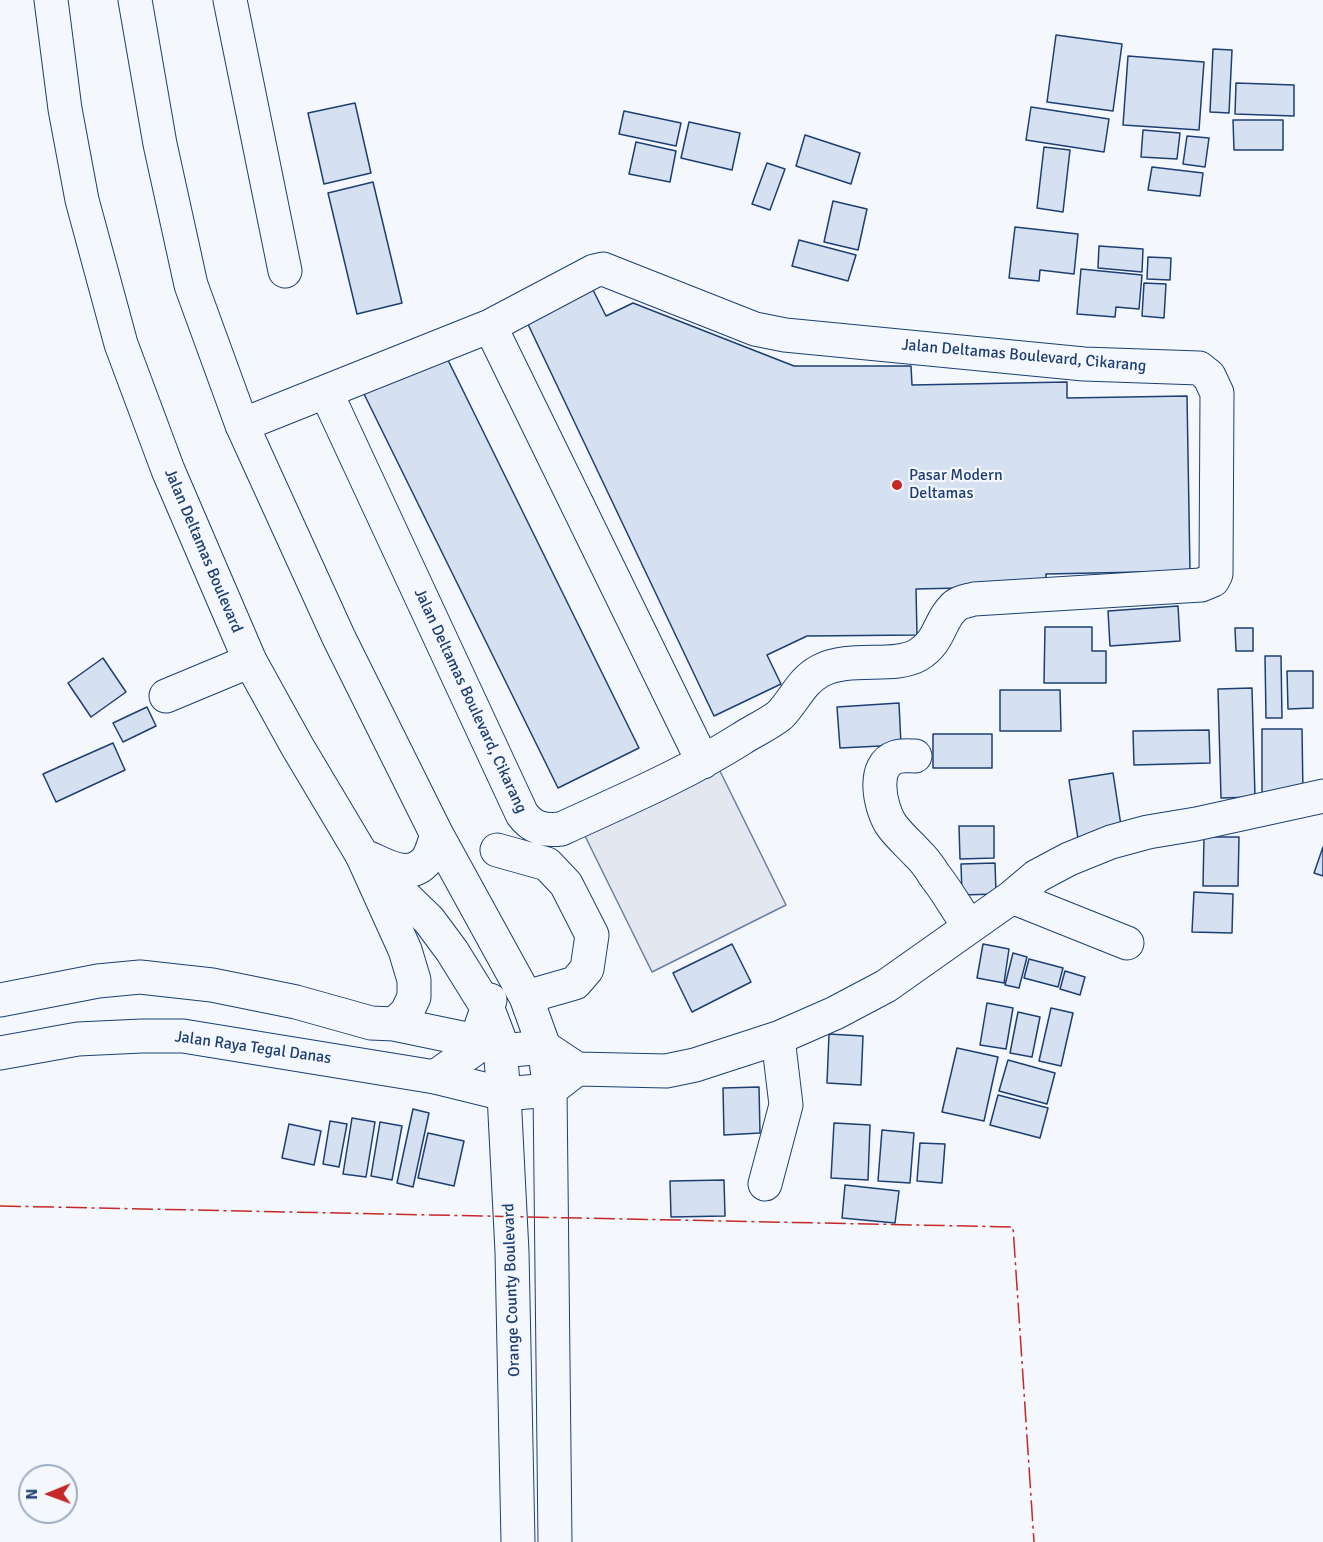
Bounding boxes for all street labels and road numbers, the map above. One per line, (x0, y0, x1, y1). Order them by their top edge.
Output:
street label: Jalan Deltamas Boulevard, Cikarang (901, 336, 1147, 376)
street label: Jalan Deltamas Boulevard (160, 466, 246, 636)
street label: Jalan Deltamas Boulevard, Cikarang (409, 586, 531, 816)
street label: Jalan Raya Tegal Danas (174, 1028, 332, 1068)
street label: Orange County Boulevard (499, 1203, 525, 1377)

